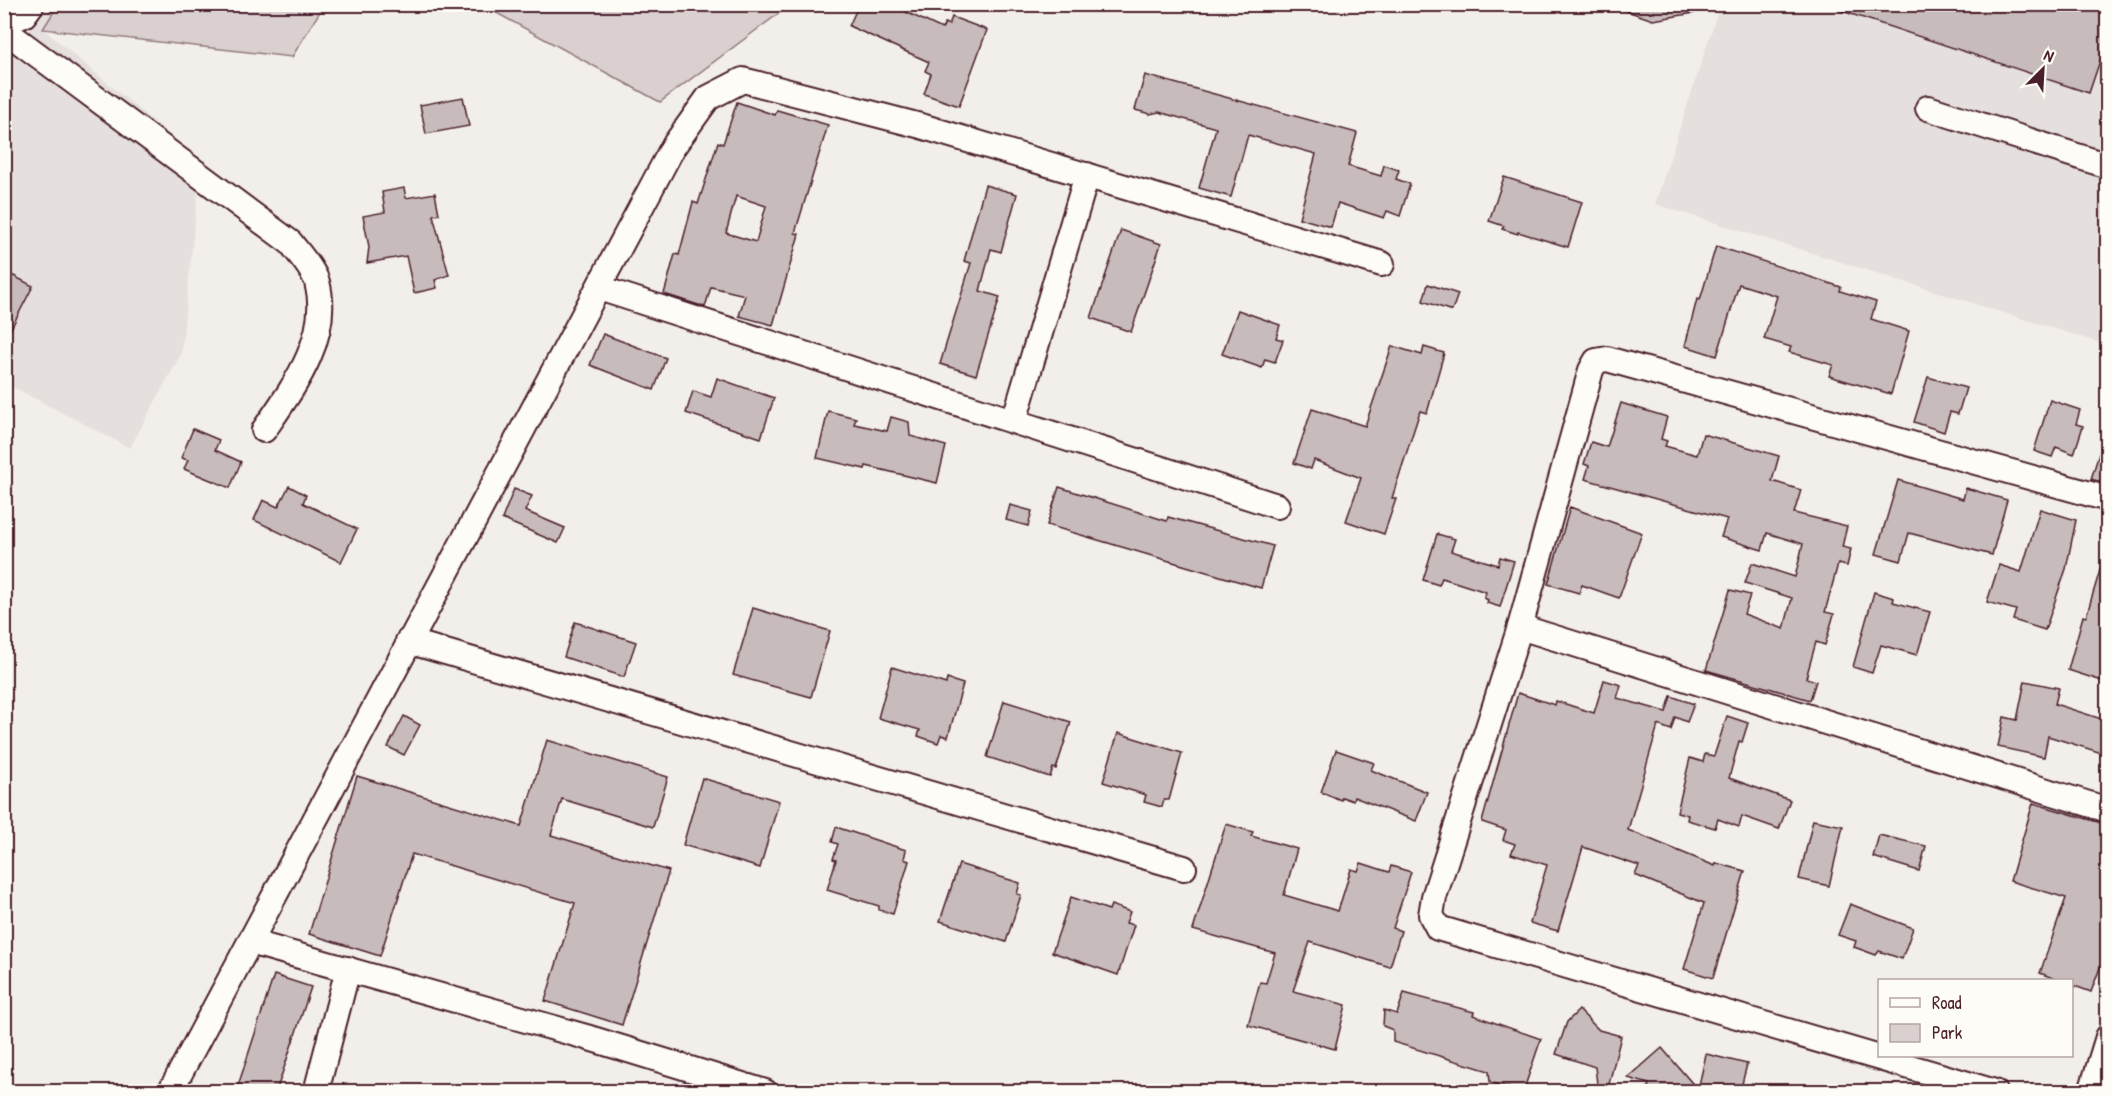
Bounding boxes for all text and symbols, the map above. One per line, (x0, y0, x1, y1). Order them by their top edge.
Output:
north arrow (2013, 39, 2073, 99)
text: N (2041, 44, 2058, 67)
legend (1878, 979, 2073, 1057)
text: Road (1932, 990, 1962, 1015)
text: Park (1932, 1020, 1963, 1045)

